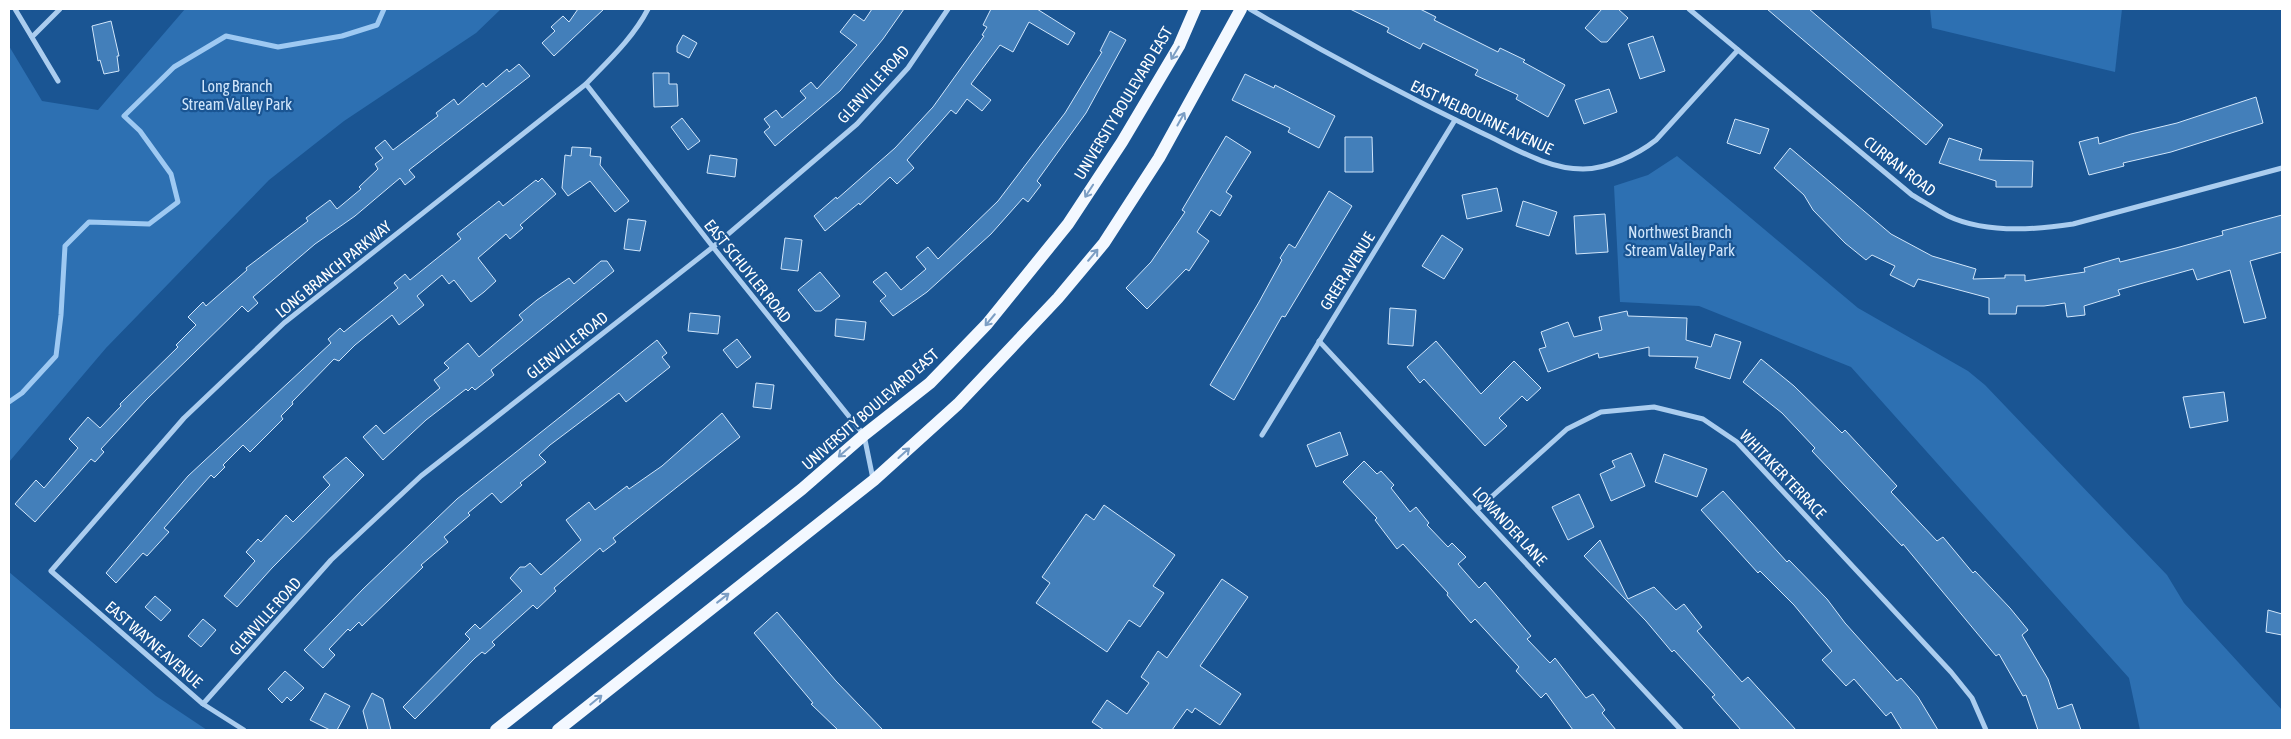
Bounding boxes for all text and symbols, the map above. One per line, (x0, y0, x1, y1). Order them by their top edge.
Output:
street label: UNIVERSITY BOULEVARD EAST (1070, 23, 1176, 183)
street label: GLENVILLE ROAD (833, 41, 913, 127)
one-way arrow (1169, 45, 1179, 59)
street label: EAST MELBOURNE AVENUE (1408, 76, 1556, 158)
park label: Long Branch Stream Valley Park (182, 77, 292, 114)
one-way arrow (1176, 112, 1186, 126)
street label: CURRAN ROAD (1861, 132, 1939, 200)
one-way arrow (1084, 184, 1094, 198)
street label: LONG BRANCH PARKWAY (272, 216, 395, 321)
street label: EAST SCHUYLER ROAD (701, 216, 795, 326)
park label: Northwest Branch Stream Valley Park (1625, 223, 1735, 260)
street label: GREER AVENUE (1316, 229, 1378, 313)
one-way arrow (1088, 249, 1099, 262)
street label: GLENVILLE ROAD (523, 308, 611, 382)
one-way arrow (985, 313, 996, 326)
street label: UNIVERSITY BOULEVARD EAST (798, 345, 942, 473)
street label: WHITAKER TERRACE (1736, 426, 1830, 522)
one-way arrow (838, 446, 851, 457)
one-way arrow (898, 447, 911, 459)
street label: LOWANDER LANE (1469, 483, 1551, 569)
street label: GLENVILLE ROAD (225, 573, 305, 659)
one-way arrow (716, 593, 729, 604)
street label: EAST WAYNE AVENUE (102, 597, 206, 691)
one-way arrow (589, 694, 602, 705)

